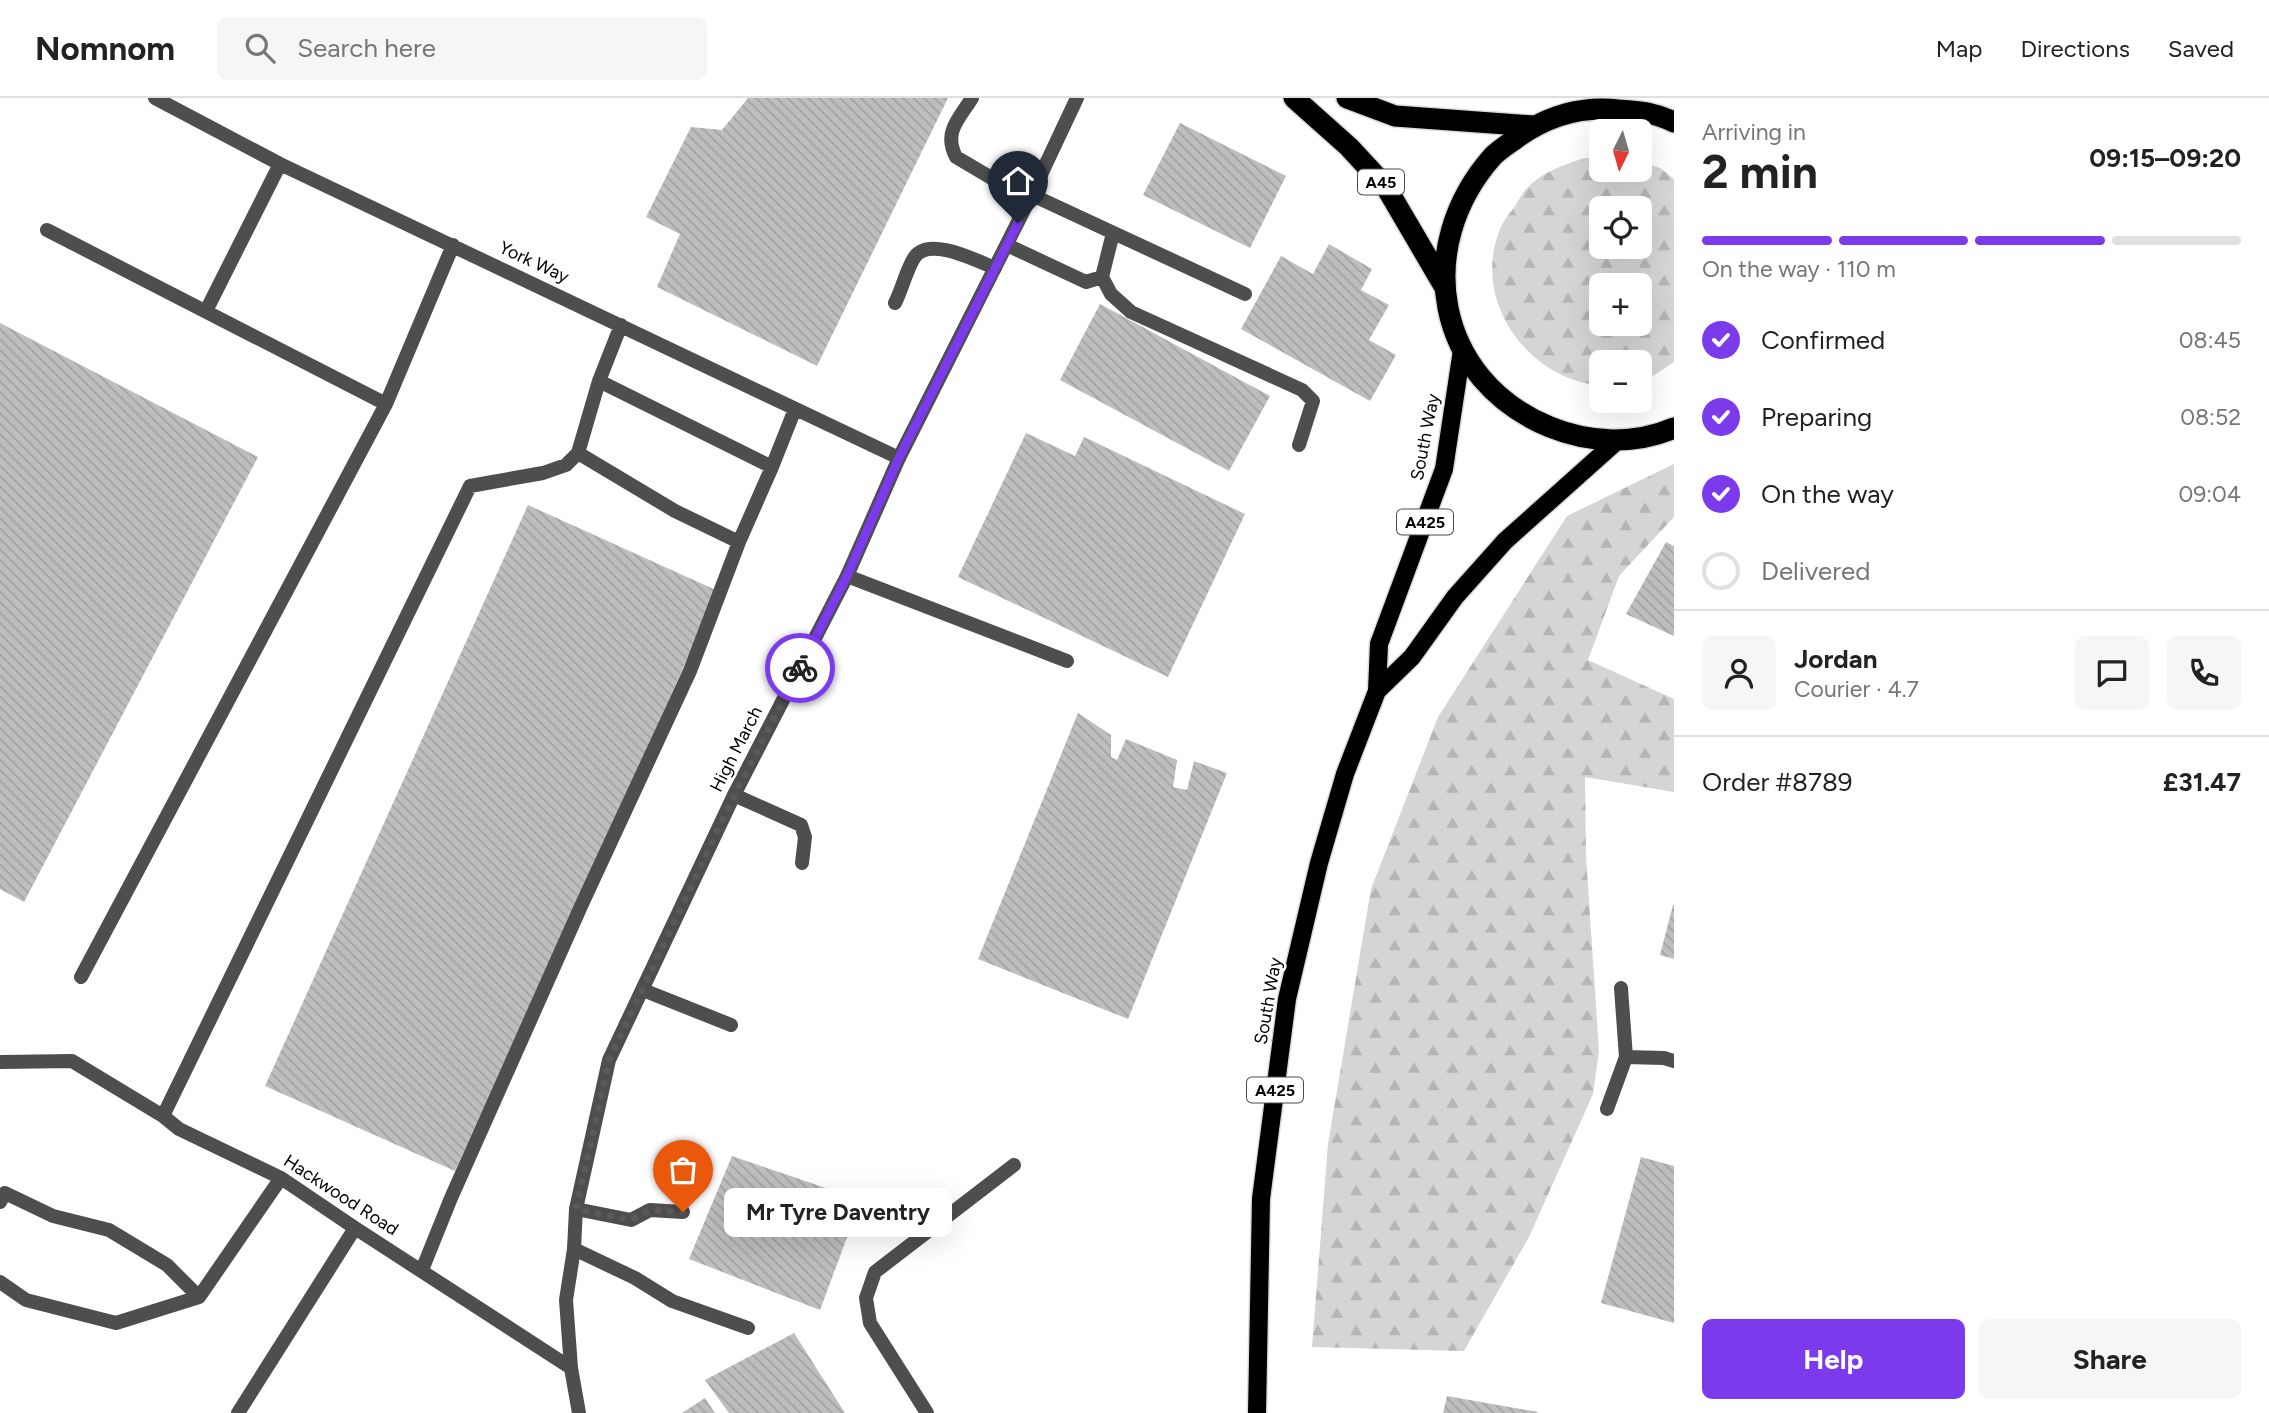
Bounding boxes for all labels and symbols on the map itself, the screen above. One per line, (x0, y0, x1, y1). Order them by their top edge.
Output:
north arrow (1589, 119, 1652, 182)
pin (988, 151, 1048, 223)
road number: A45 (1358, 170, 1404, 194)
street label: York Way (496, 236, 573, 288)
street label: South Way (1406, 391, 1444, 482)
road number: A425 (1397, 510, 1453, 534)
courier (765, 633, 835, 703)
street label: High March (705, 703, 767, 795)
street label: South Way (1250, 955, 1287, 1046)
road number: A425 (1247, 1078, 1303, 1102)
pin (653, 1140, 713, 1212)
street label: Hackwood Road (279, 1150, 403, 1240)
callout: Mr Tyre Daventry (725, 1188, 952, 1236)

